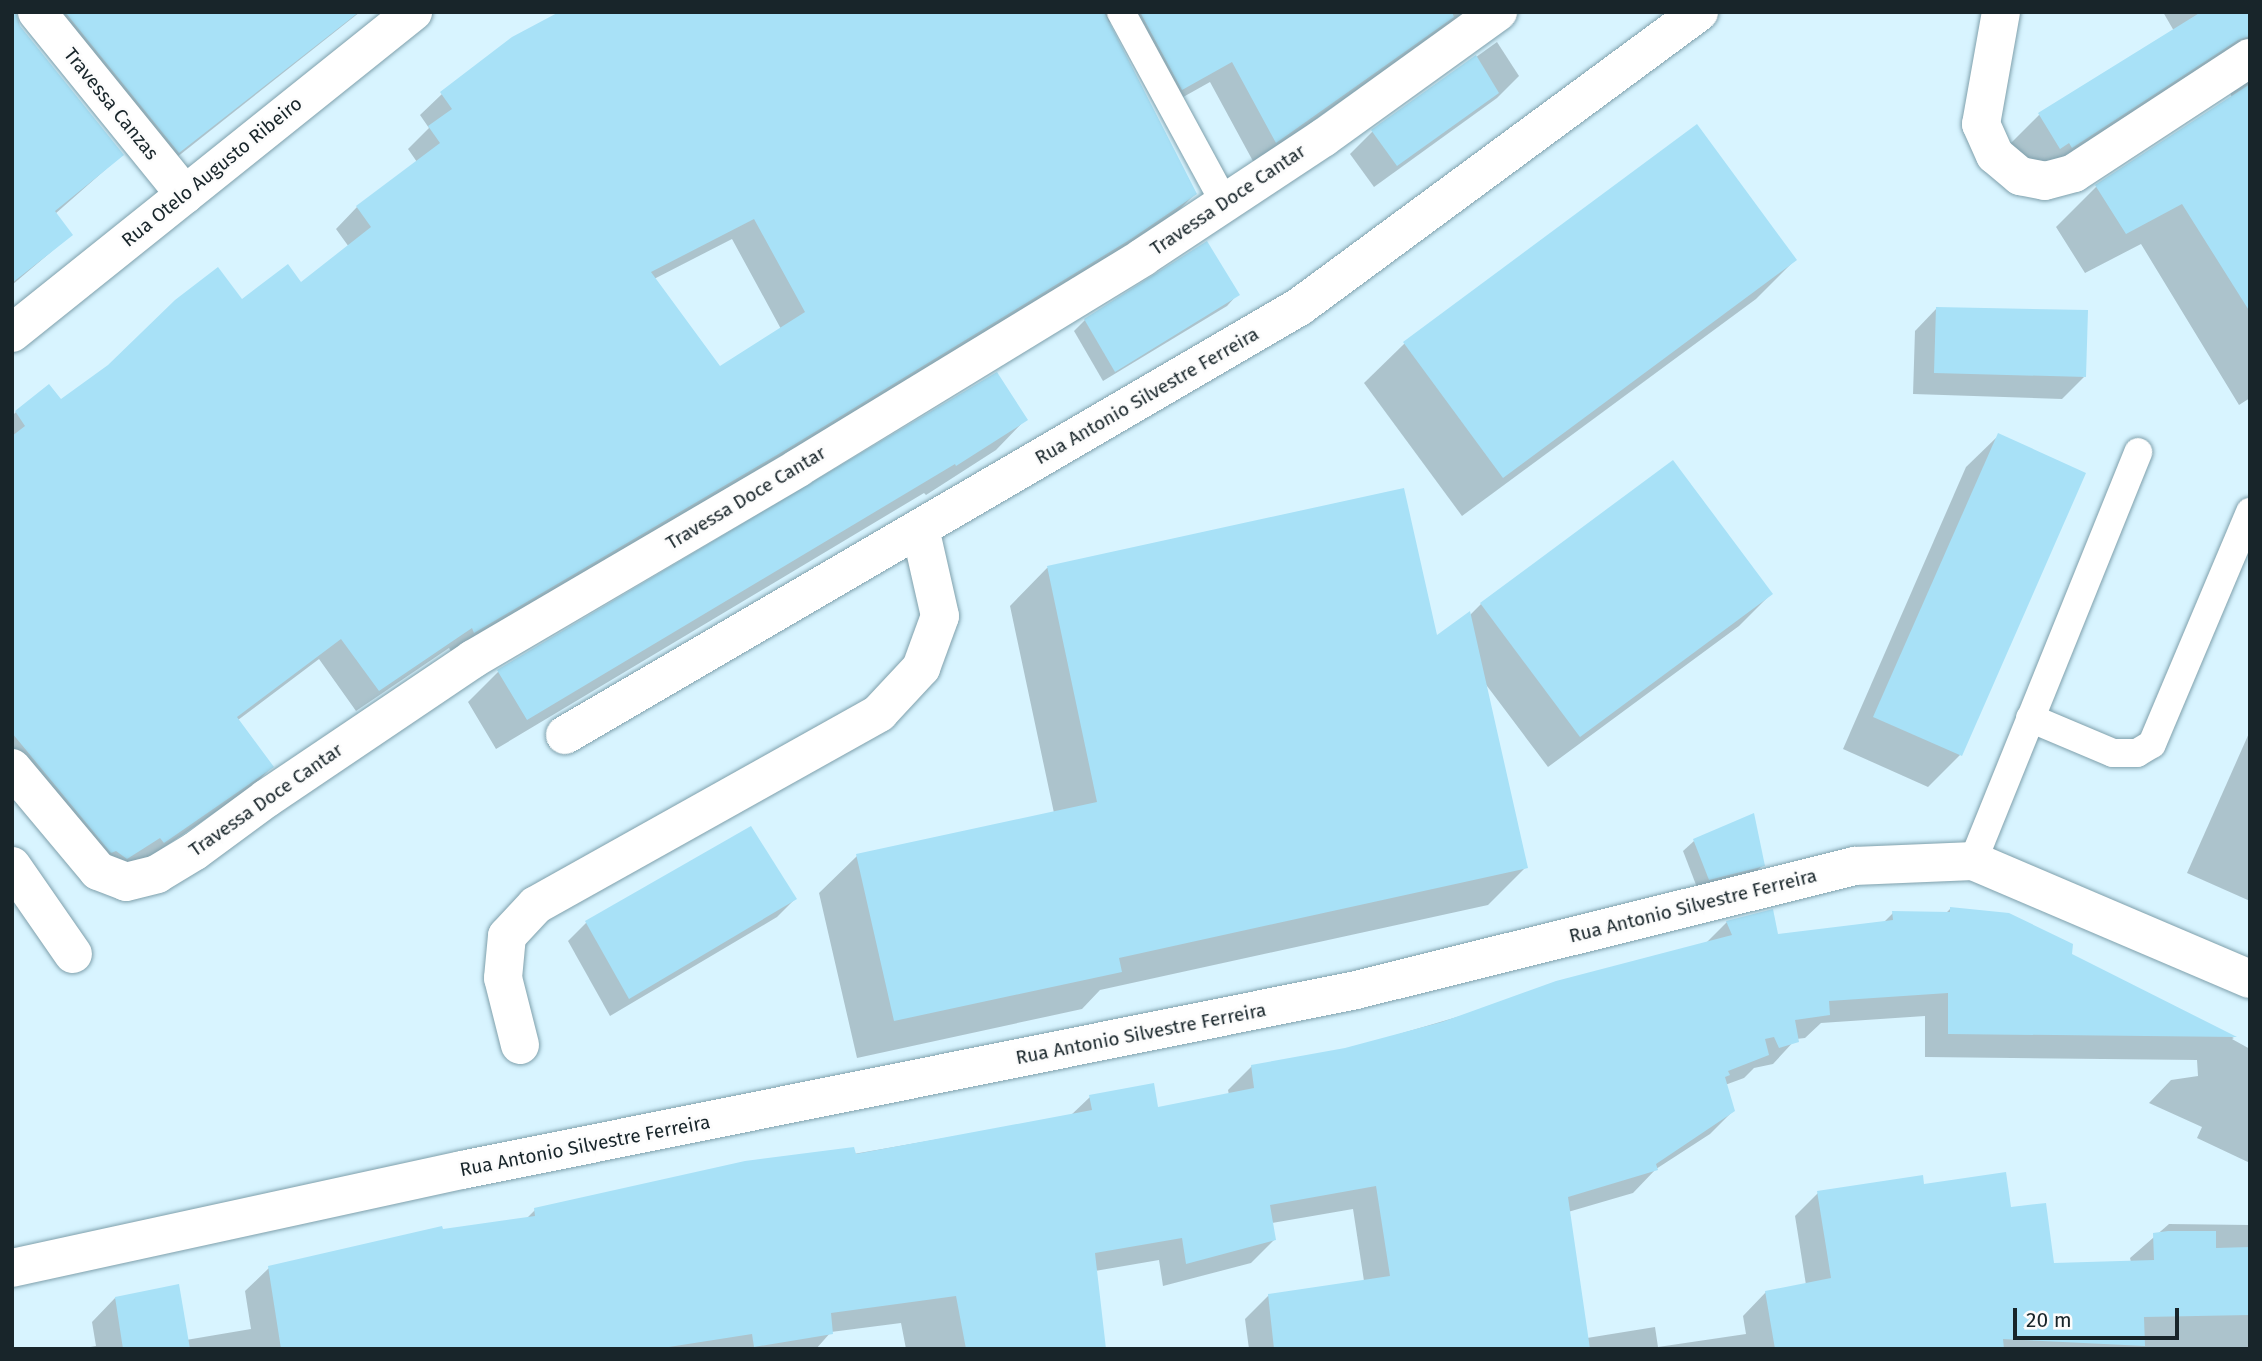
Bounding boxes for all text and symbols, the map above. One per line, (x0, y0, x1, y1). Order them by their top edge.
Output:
street label: Travessa Canzas (59, 43, 163, 165)
street label: Rua Otelo Augusto Ribeiro (117, 92, 307, 252)
street label: Travessa Doce Cantar (1146, 140, 1310, 260)
street label: Rua Antonio Silvestre Ferreira (1031, 322, 1263, 470)
street label: Travessa Doce Cantar (662, 441, 830, 555)
street label: Travessa Doce Cantar (185, 738, 347, 862)
street label: Rua Antonio Silvestre Ferreira (1567, 864, 1819, 948)
street label: Rua Antonio Silvestre Ferreira (1014, 999, 1268, 1069)
street label: Rua Antonio Silvestre Ferreira (458, 1111, 712, 1181)
scale bar (2017, 1294, 2183, 1338)
text: 20 m (2026, 1307, 2072, 1333)

